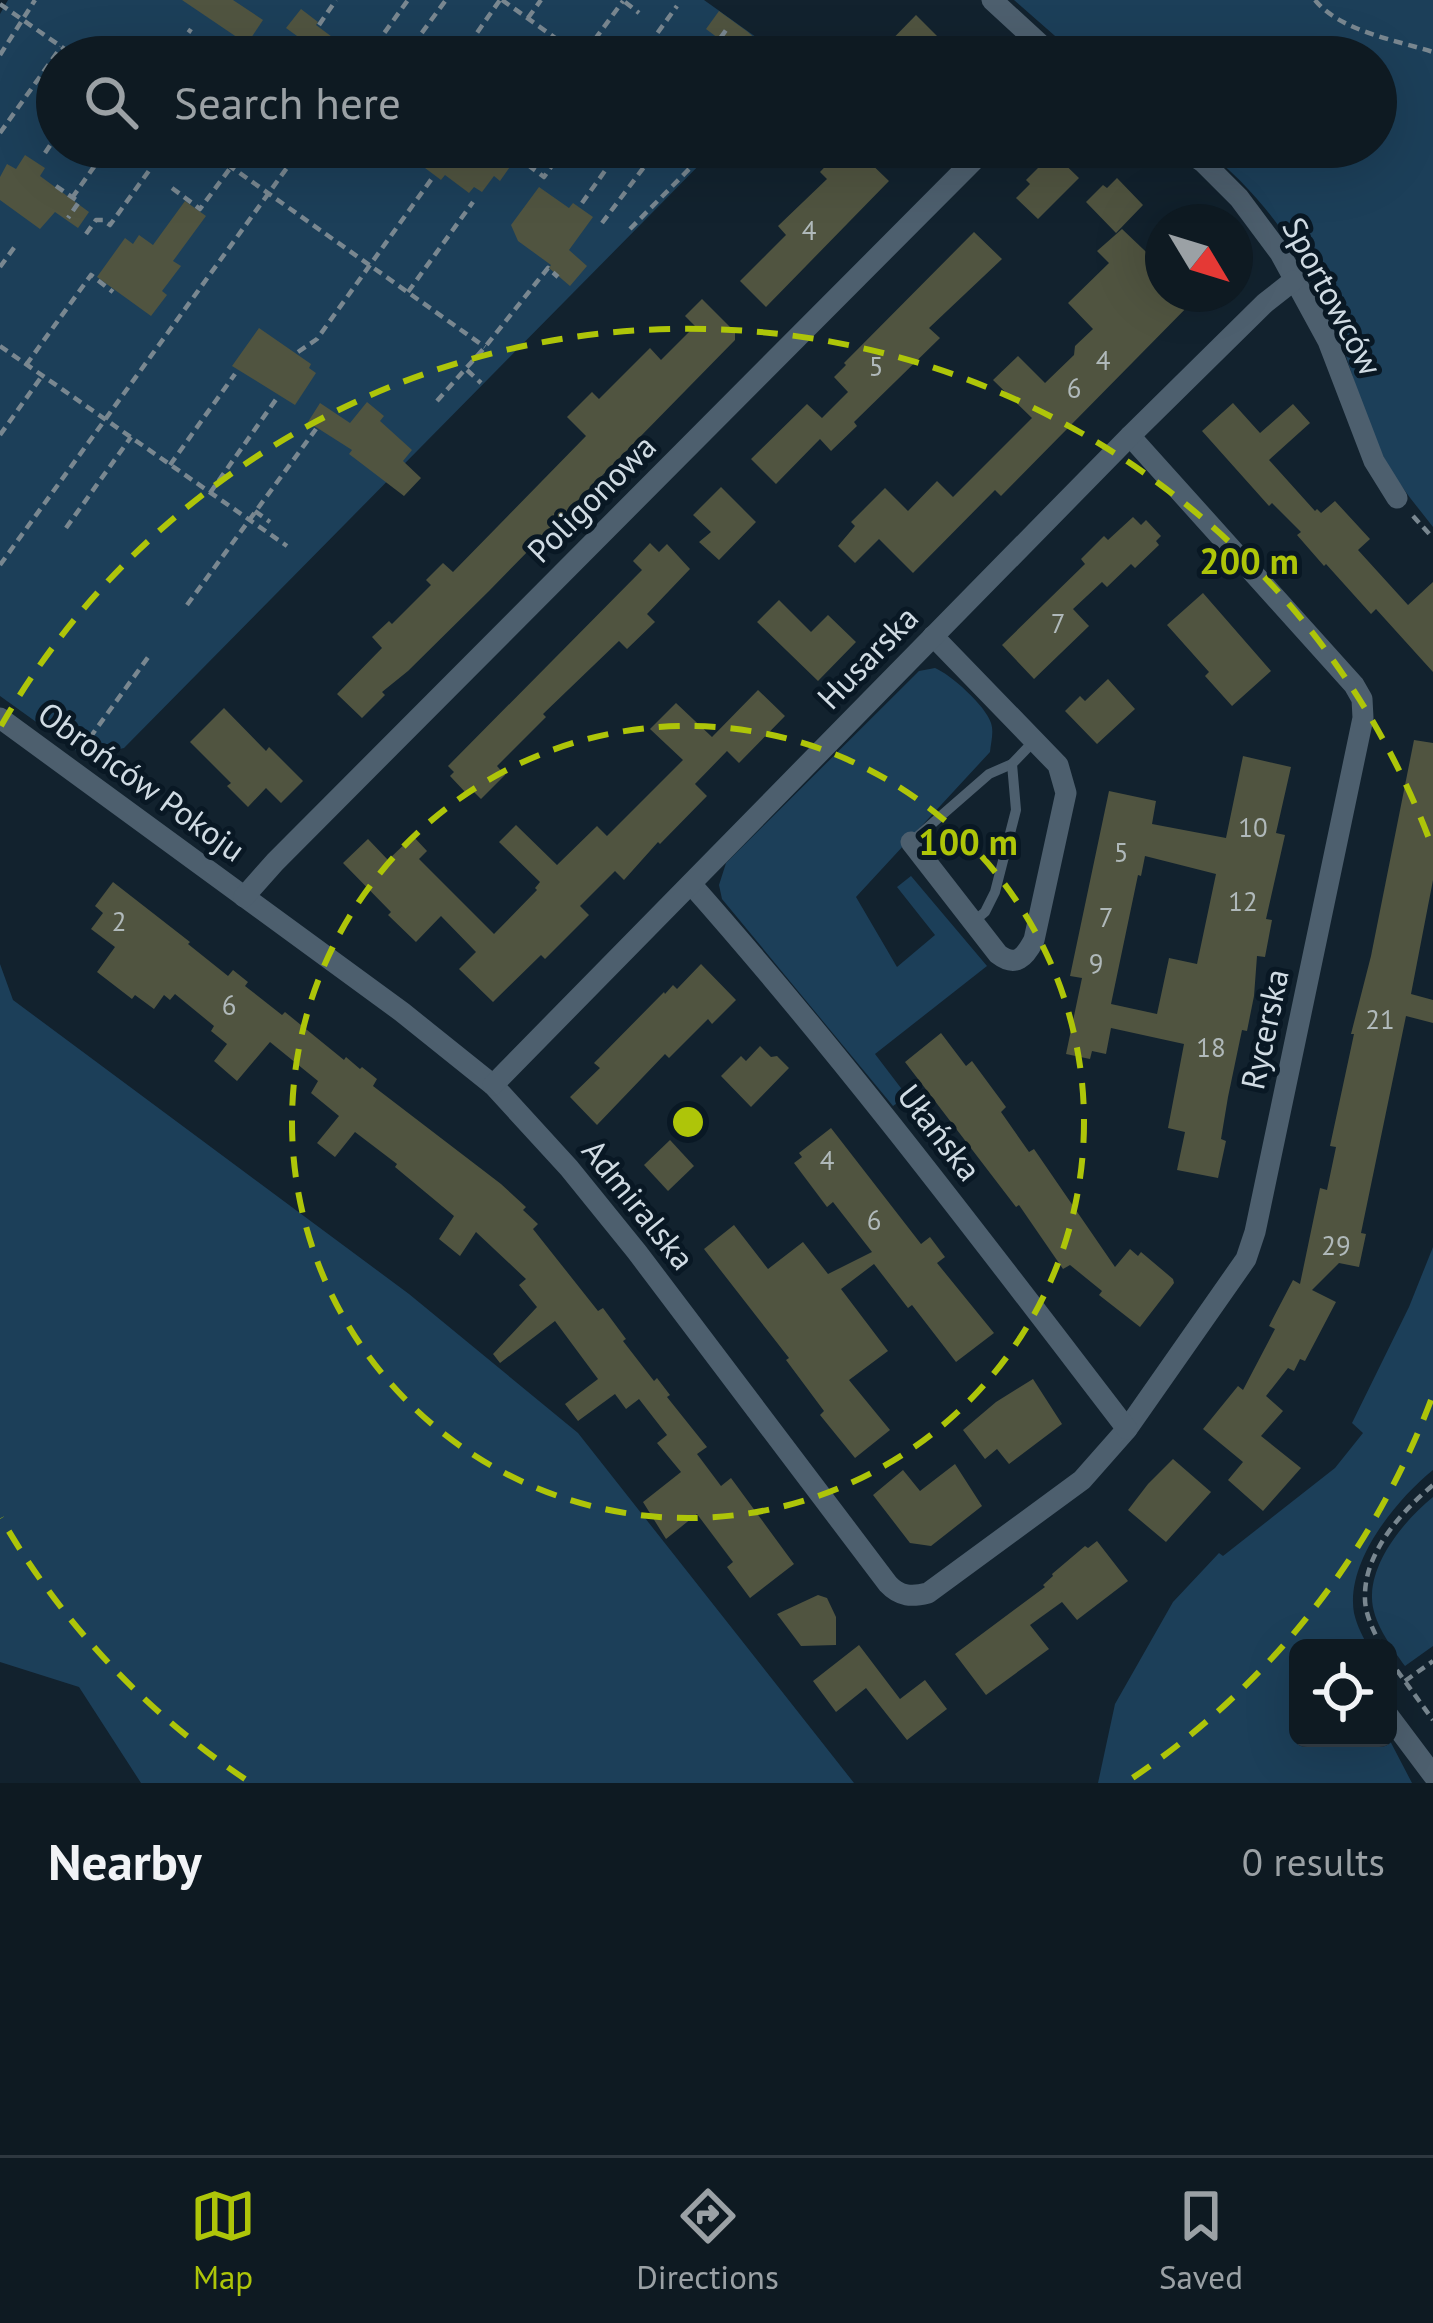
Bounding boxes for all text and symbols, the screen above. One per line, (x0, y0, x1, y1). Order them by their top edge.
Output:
search box (36, 36, 1397, 168)
icon: search (78, 69, 144, 135)
text: Search here (174, 73, 401, 131)
north arrow (1145, 204, 1253, 312)
street label: Sportowców (1273, 210, 1393, 382)
house number: 4 (802, 213, 817, 247)
house number: 4 (1096, 343, 1111, 377)
house number: 5 (869, 349, 883, 383)
house number: 6 (1067, 371, 1081, 405)
street label: Poligonowa (518, 425, 664, 571)
text: 200 m (1199, 537, 1299, 584)
street label: Husarska (807, 596, 927, 718)
house number: 7 (1051, 606, 1065, 640)
street label: Obrońców Pokoju (30, 691, 254, 871)
house number: 10 (1238, 810, 1268, 844)
text: 100 m (918, 818, 1018, 865)
house number: 5 (1114, 835, 1128, 869)
house number: 12 (1228, 884, 1258, 918)
house number: 7 (1099, 900, 1113, 934)
house number: 2 (112, 904, 126, 938)
house number: 9 (1089, 946, 1103, 980)
street label: Rycerska (1230, 965, 1298, 1093)
house number: 6 (222, 988, 236, 1022)
house number: 21 (1365, 1002, 1395, 1036)
house number: 18 (1196, 1030, 1226, 1064)
street label: Ułańska (889, 1075, 991, 1189)
centre of rings (667, 1101, 709, 1143)
street label: Admiralska (573, 1130, 705, 1278)
house number: 4 (820, 1143, 835, 1177)
house number: 6 (867, 1203, 881, 1237)
house number: 29 (1321, 1228, 1351, 1262)
map controls (1289, 1639, 1397, 1747)
button: locate (1289, 1639, 1397, 1747)
text: Nearby (48, 1828, 202, 1894)
text: 0 results (1242, 1836, 1385, 1887)
tab: Map (190, 2183, 256, 2298)
tab: Directions (636, 2183, 779, 2298)
tab: Saved (1159, 2183, 1243, 2298)

